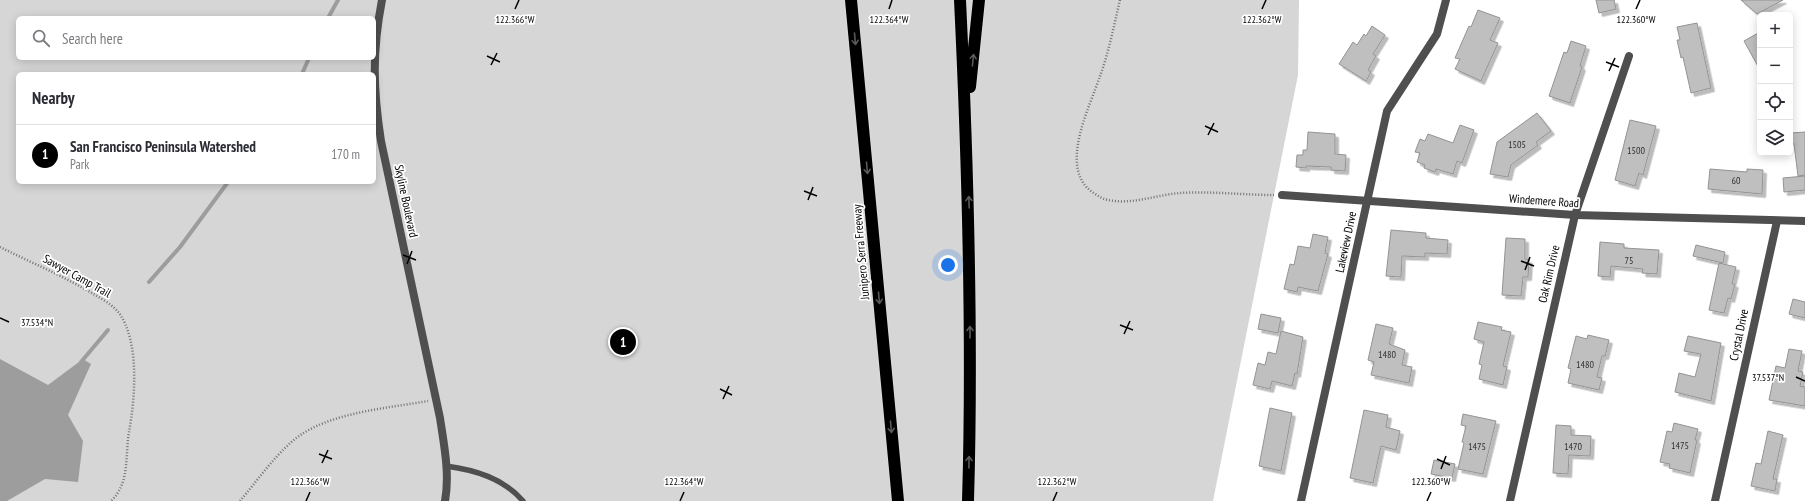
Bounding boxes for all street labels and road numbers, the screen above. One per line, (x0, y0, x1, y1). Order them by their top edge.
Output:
street label: Skyline Boulevard (391, 163, 422, 239)
street label: Windemere Road (1509, 191, 1580, 210)
street label: Junipero Serra Freeway (849, 203, 872, 301)
street label: Lakeview Drive (1332, 210, 1359, 274)
street label: Oak Rim Drive (1535, 244, 1562, 304)
street label: Sawyer Camp Trail (41, 251, 114, 301)
street label: Crystal Drive (1726, 308, 1751, 362)

